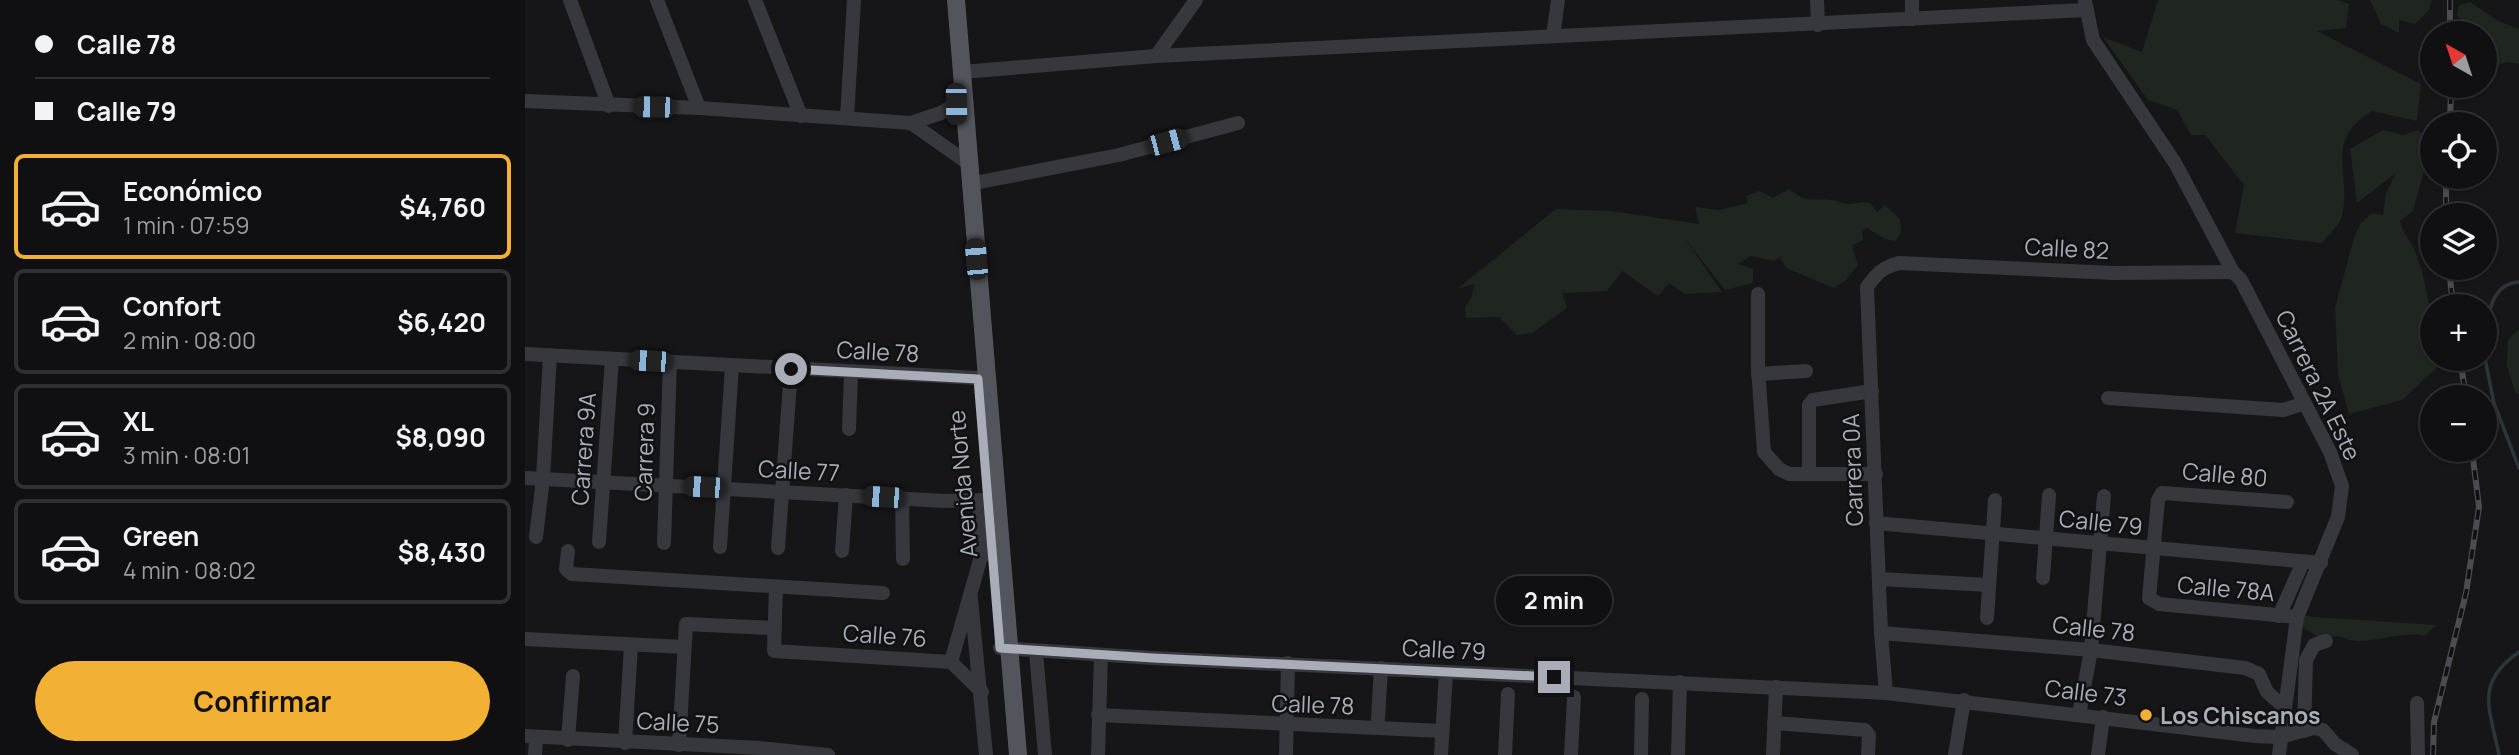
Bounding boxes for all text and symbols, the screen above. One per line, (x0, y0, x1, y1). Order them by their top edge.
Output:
north arrow (2420, 21, 2497, 98)
map controls (2420, 21, 2497, 462)
text: Calle 78 (77, 26, 176, 62)
car (946, 83, 967, 125)
text: Calle 79 (77, 93, 177, 129)
car (633, 96, 676, 118)
button: locate (2420, 112, 2497, 189)
car (1144, 126, 1191, 158)
text: Económico (123, 173, 262, 209)
icon: car (39, 175, 102, 238)
text: $4,760 (399, 189, 486, 225)
button: layers (2420, 203, 2497, 280)
text: 1 min · 07:59 (123, 209, 250, 241)
street label: Calle 82 (2024, 230, 2110, 266)
car (964, 237, 989, 281)
text: Confort (123, 288, 222, 324)
icon: car (39, 290, 102, 353)
button: + (2420, 294, 2497, 371)
text: $6,420 (397, 304, 486, 340)
street label: Carrera 2A Este (2269, 305, 2369, 465)
text: 2 min · 08:00 (123, 324, 256, 356)
street label: Calle 78 (836, 333, 920, 369)
car (629, 349, 672, 373)
route start (775, 353, 807, 385)
button: − (2420, 385, 2497, 462)
street label: Carrera 9A (563, 391, 603, 507)
street label: Carrera 9 (626, 402, 662, 502)
text: XL (123, 403, 154, 439)
icon: car (39, 405, 102, 468)
street label: Avenida Norte (940, 409, 984, 559)
street label: Carrera 0A (1834, 413, 1870, 527)
text: $8,090 (395, 419, 486, 455)
text: 3 min · 08:01 (123, 439, 251, 471)
street label: Calle 77 (757, 452, 841, 488)
street label: Calle 80 (2181, 454, 2269, 494)
car (683, 475, 726, 499)
car (862, 485, 905, 509)
street label: Calle 79 (2058, 502, 2144, 542)
text: Green (123, 518, 199, 554)
icon: car (39, 520, 102, 583)
text: $8,430 (398, 534, 486, 570)
text: 4 min · 08:02 (123, 554, 256, 586)
street label: Calle 78A (2176, 568, 2276, 608)
callout: 2 min (1496, 576, 1612, 624)
text: 2 min (1524, 584, 1584, 616)
street label: Calle 78 (2051, 608, 2137, 648)
street label: Calle 76 (842, 616, 928, 654)
street label: Calle 79 (1401, 631, 1487, 667)
button: Confirmar (35, 661, 490, 741)
route end (1538, 661, 1570, 693)
street label: Calle 73 (2043, 671, 2129, 713)
street label: Calle 78 (1271, 687, 1355, 721)
place label: Los Chiscanos (2160, 699, 2320, 731)
street label: Calle 75 (636, 704, 720, 740)
marker: Los Chiscanos (2138, 707, 2154, 723)

